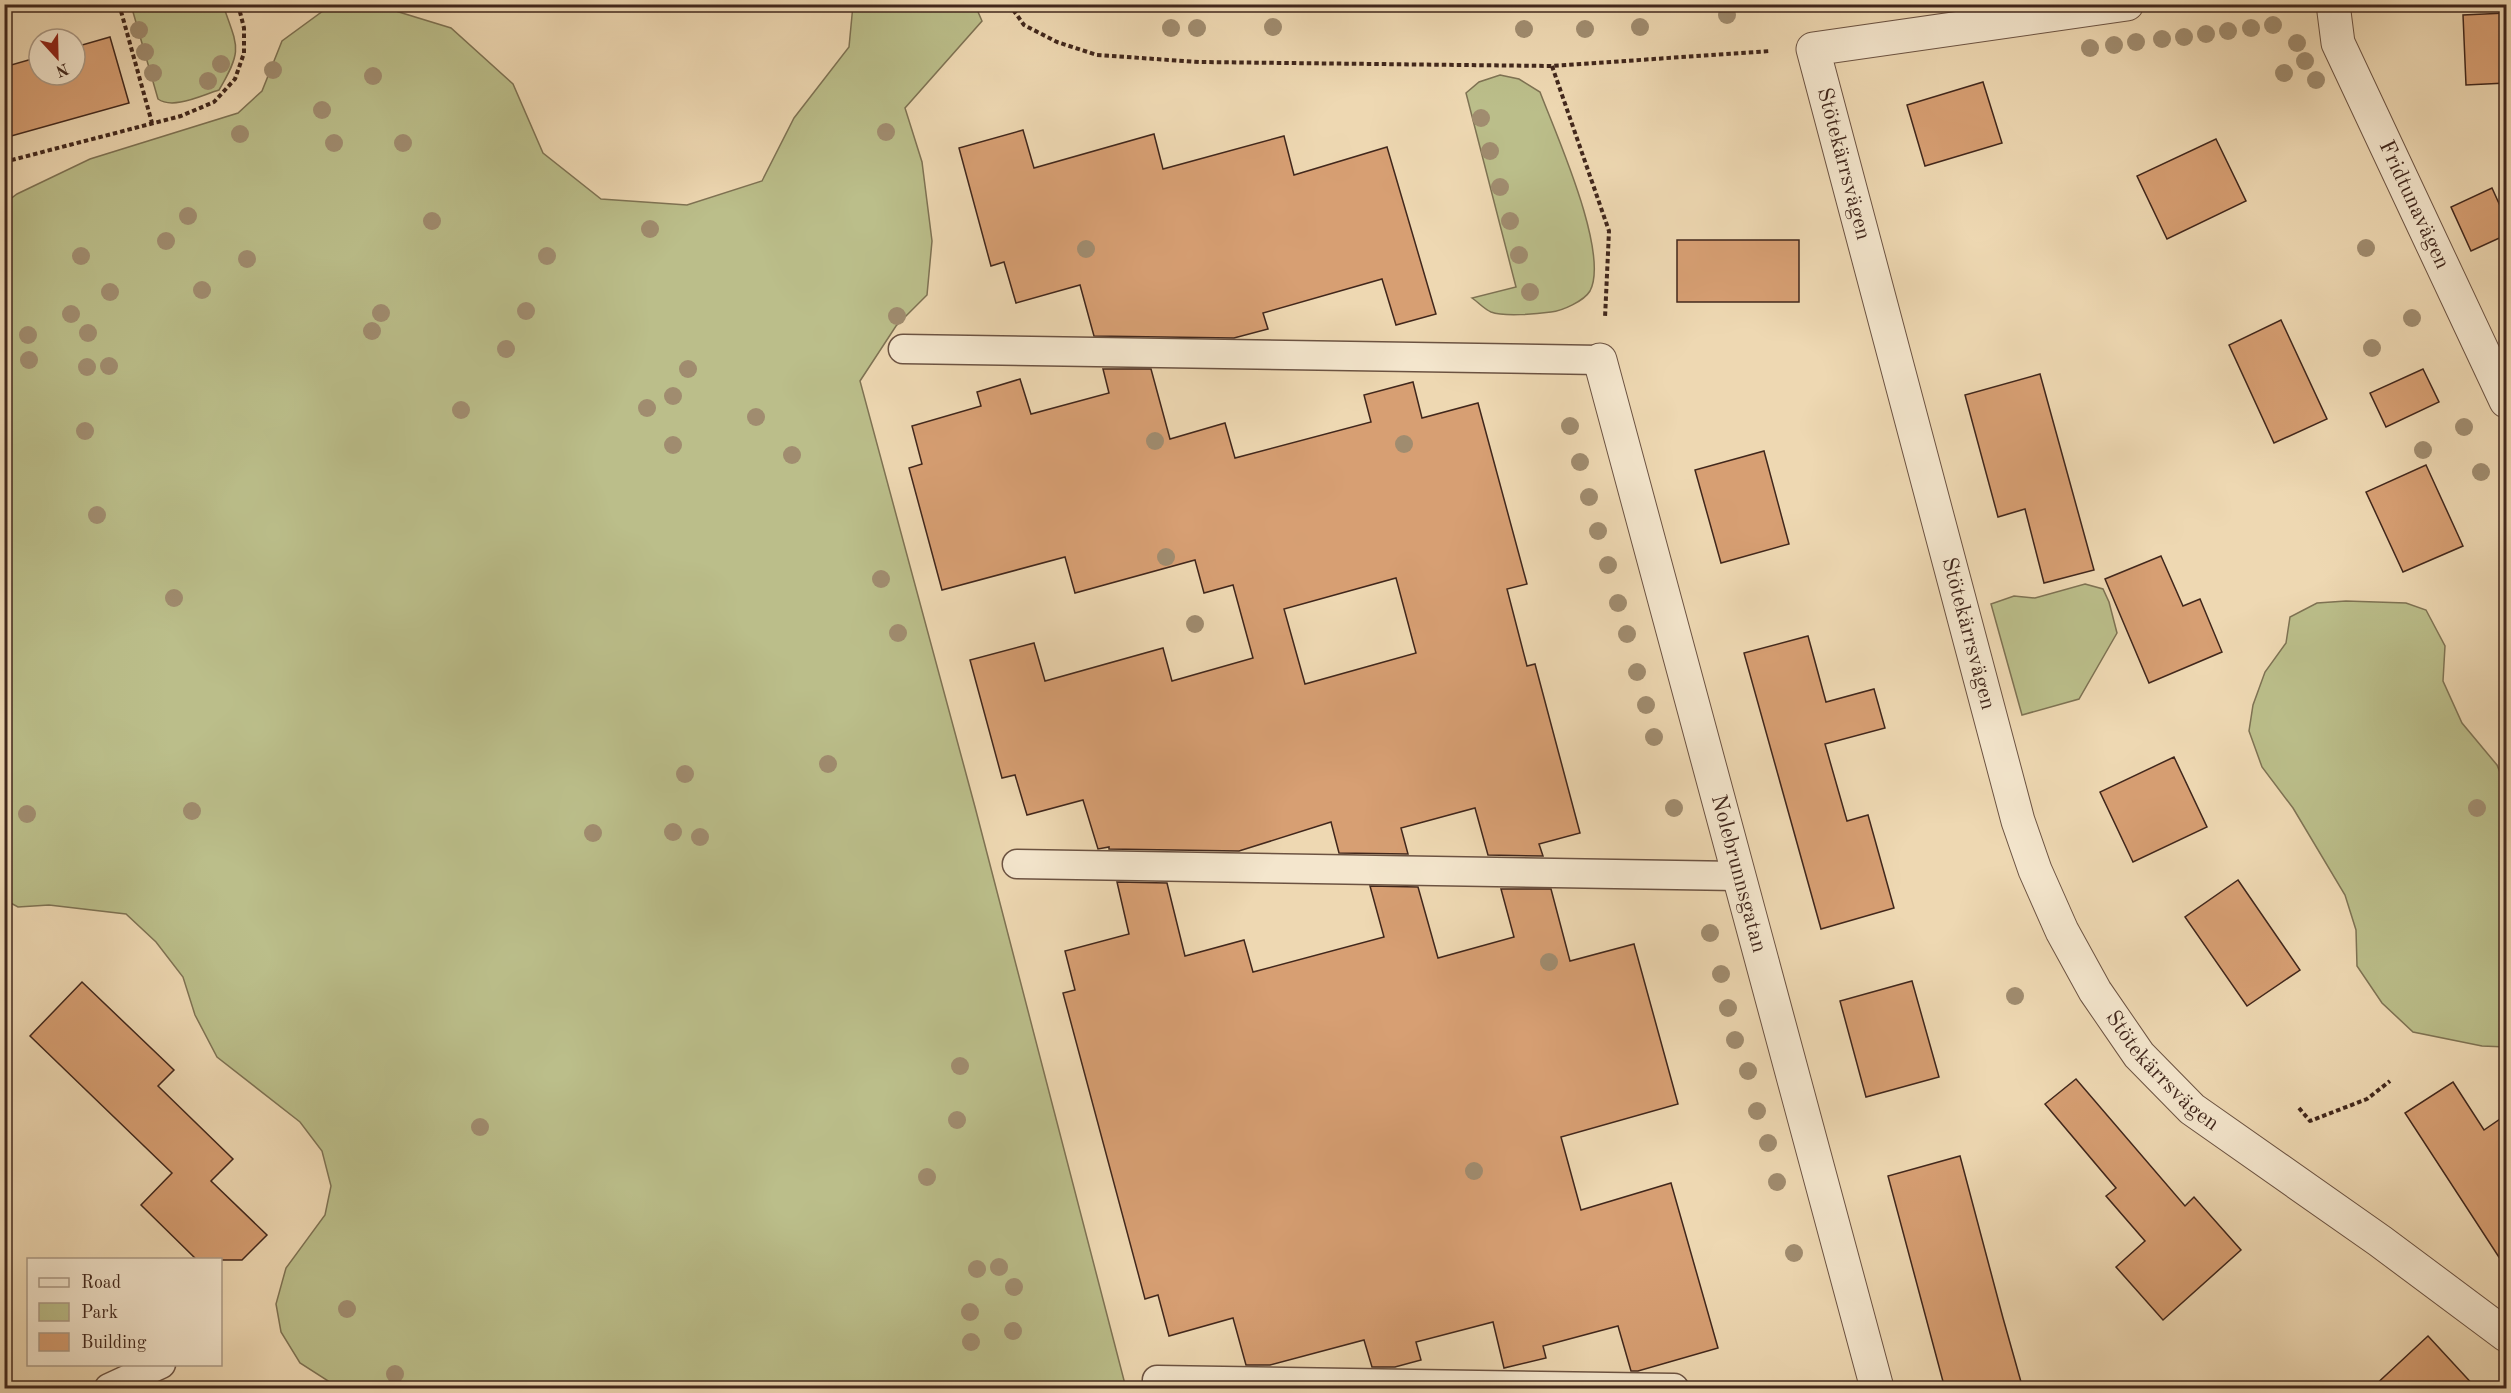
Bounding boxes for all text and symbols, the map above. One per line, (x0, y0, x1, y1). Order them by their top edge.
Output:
north arrow (27, 27, 87, 87)
text: N (52, 59, 71, 79)
street label: Stötekärrsvägen (1813, 85, 1874, 242)
street label: Fridtunavägen (2374, 137, 2454, 273)
street label: Stötekärrsvägen (1938, 555, 1999, 712)
street label: Nolebrunnsgatan (1707, 792, 1770, 955)
street label: Stötekärrsvägen (2101, 1007, 2223, 1135)
legend (27, 1258, 222, 1366)
text: Road (81, 1274, 121, 1292)
text: Park (81, 1304, 118, 1322)
text: Building (81, 1334, 147, 1352)

